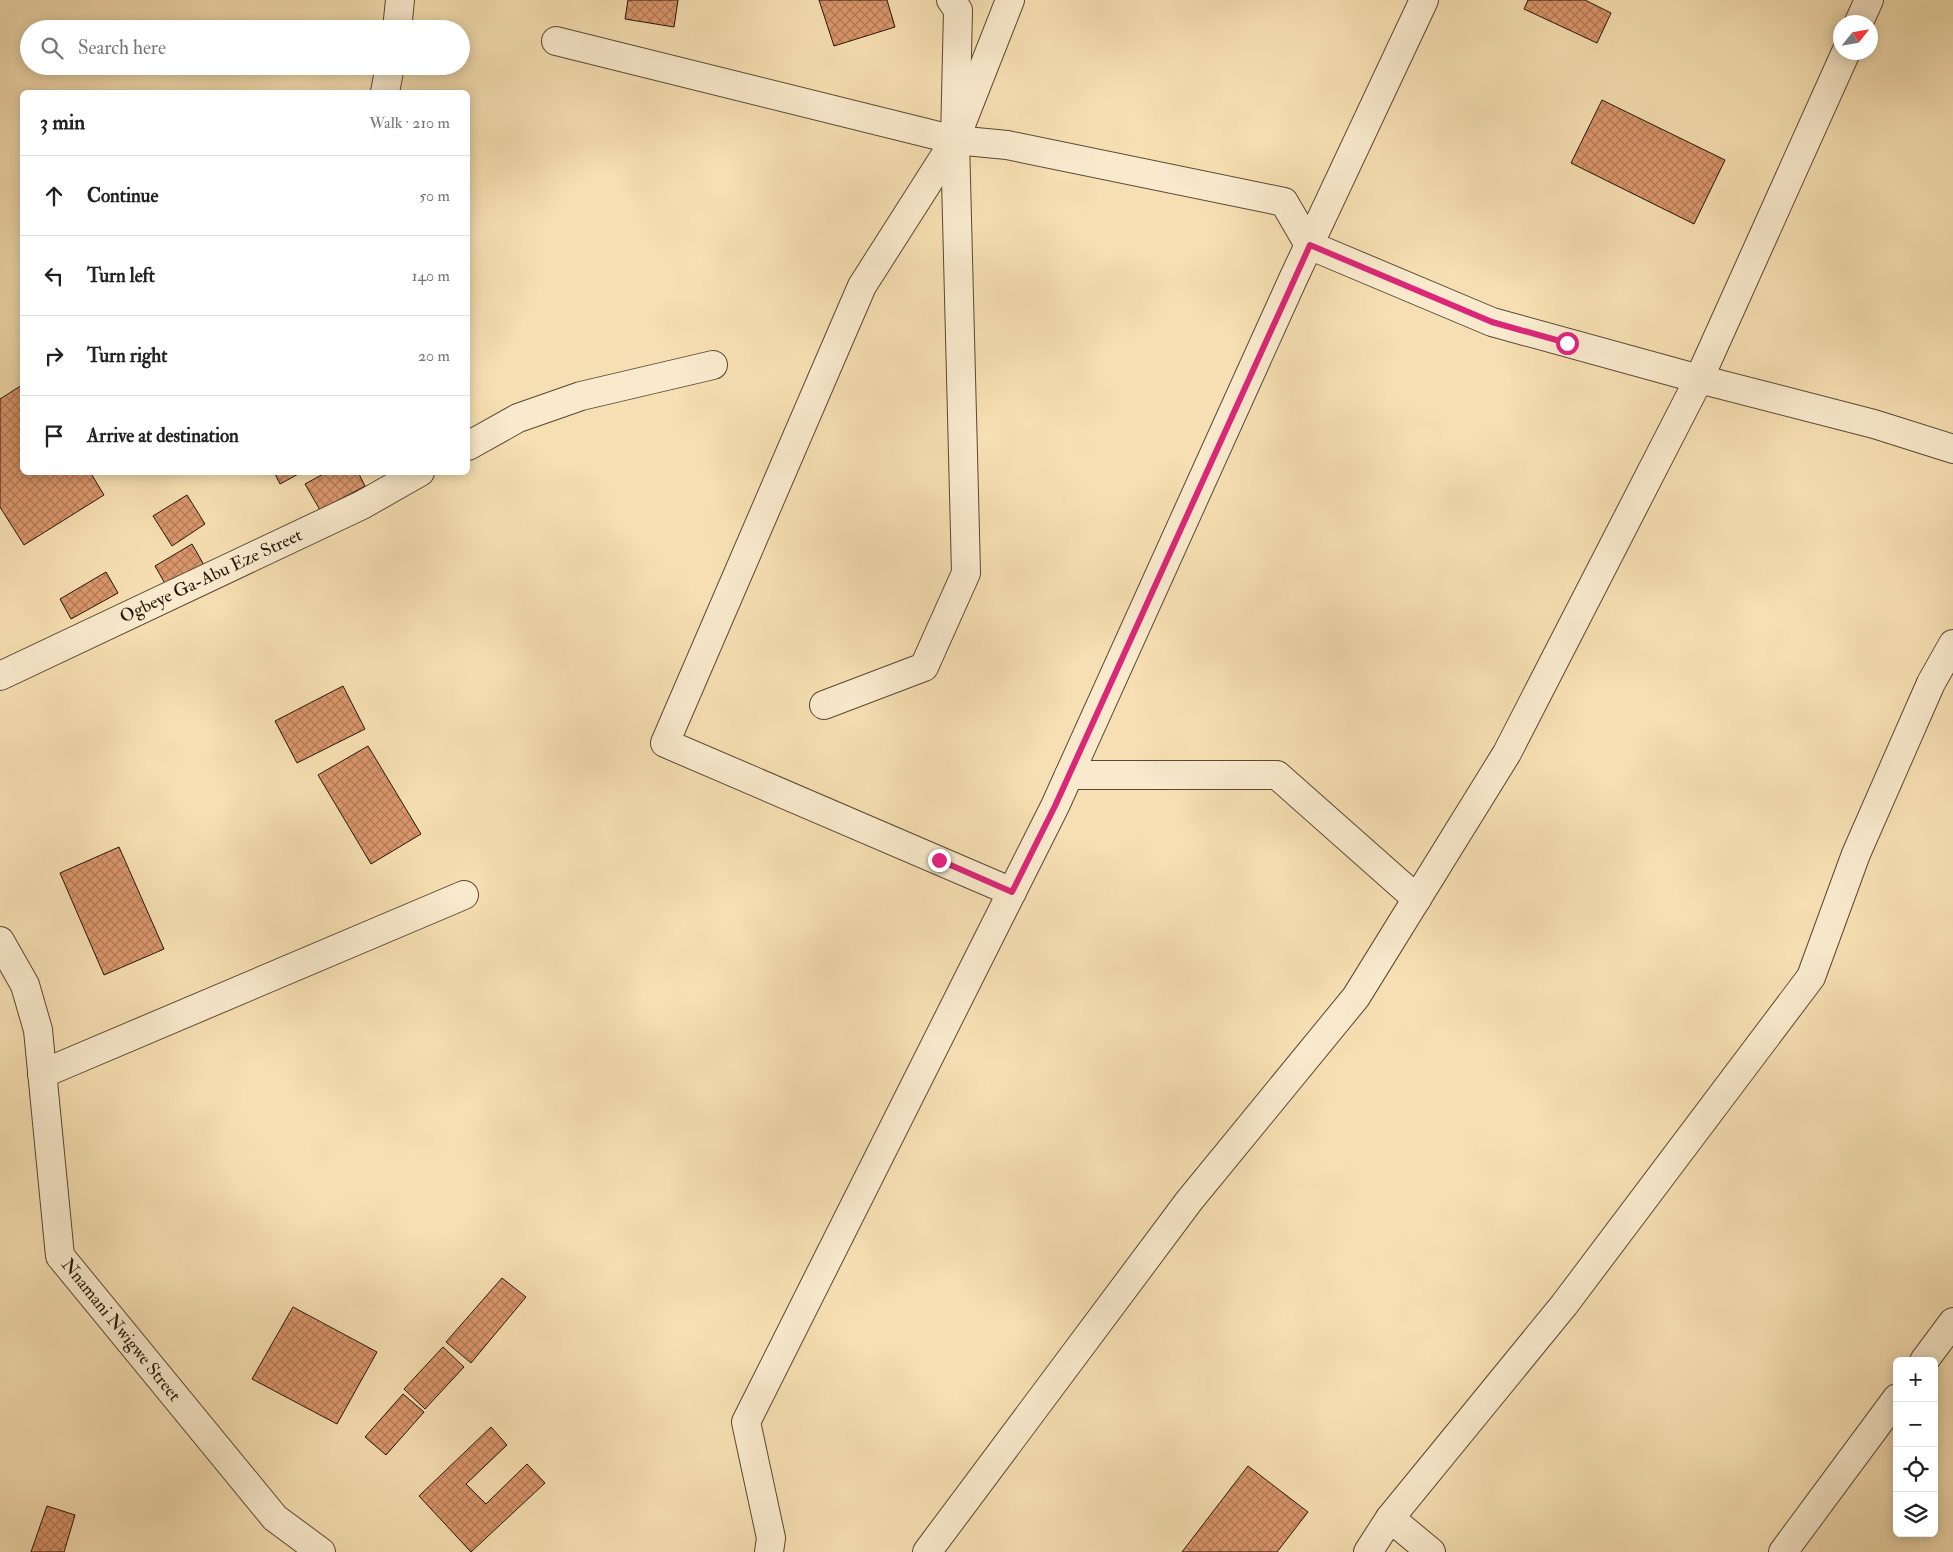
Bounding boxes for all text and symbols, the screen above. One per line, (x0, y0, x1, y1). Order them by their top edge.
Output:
north arrow (1833, 15, 1878, 60)
search box (20, 20, 470, 75)
icon: search (38, 34, 66, 62)
text: Search here (78, 36, 166, 60)
text: 3 min (40, 109, 85, 136)
text: Walk · 210 m (369, 113, 450, 133)
icon: ahead (40, 182, 68, 210)
text: Continue (87, 184, 158, 208)
text: 50 m (419, 186, 450, 206)
icon: left (40, 262, 68, 290)
text: Turn left (87, 264, 155, 288)
text: 140 m (412, 266, 450, 286)
route start (1556, 332, 1579, 355)
icon: right (40, 342, 68, 370)
text: Turn right (87, 344, 167, 368)
text: 20 m (418, 346, 450, 366)
icon: arrive (40, 422, 68, 450)
text: Arrive at destination (87, 424, 239, 448)
street label: Ogbeye Ga-Abu Eze Street (116, 524, 306, 628)
route end (928, 849, 951, 872)
street label: Nnamani Nwigwe Street (56, 1254, 186, 1406)
map controls (1893, 1357, 1938, 1537)
button: + (1893, 1357, 1938, 1402)
button: − (1893, 1402, 1938, 1447)
button: locate (1893, 1447, 1938, 1492)
button: layers (1893, 1492, 1938, 1537)

